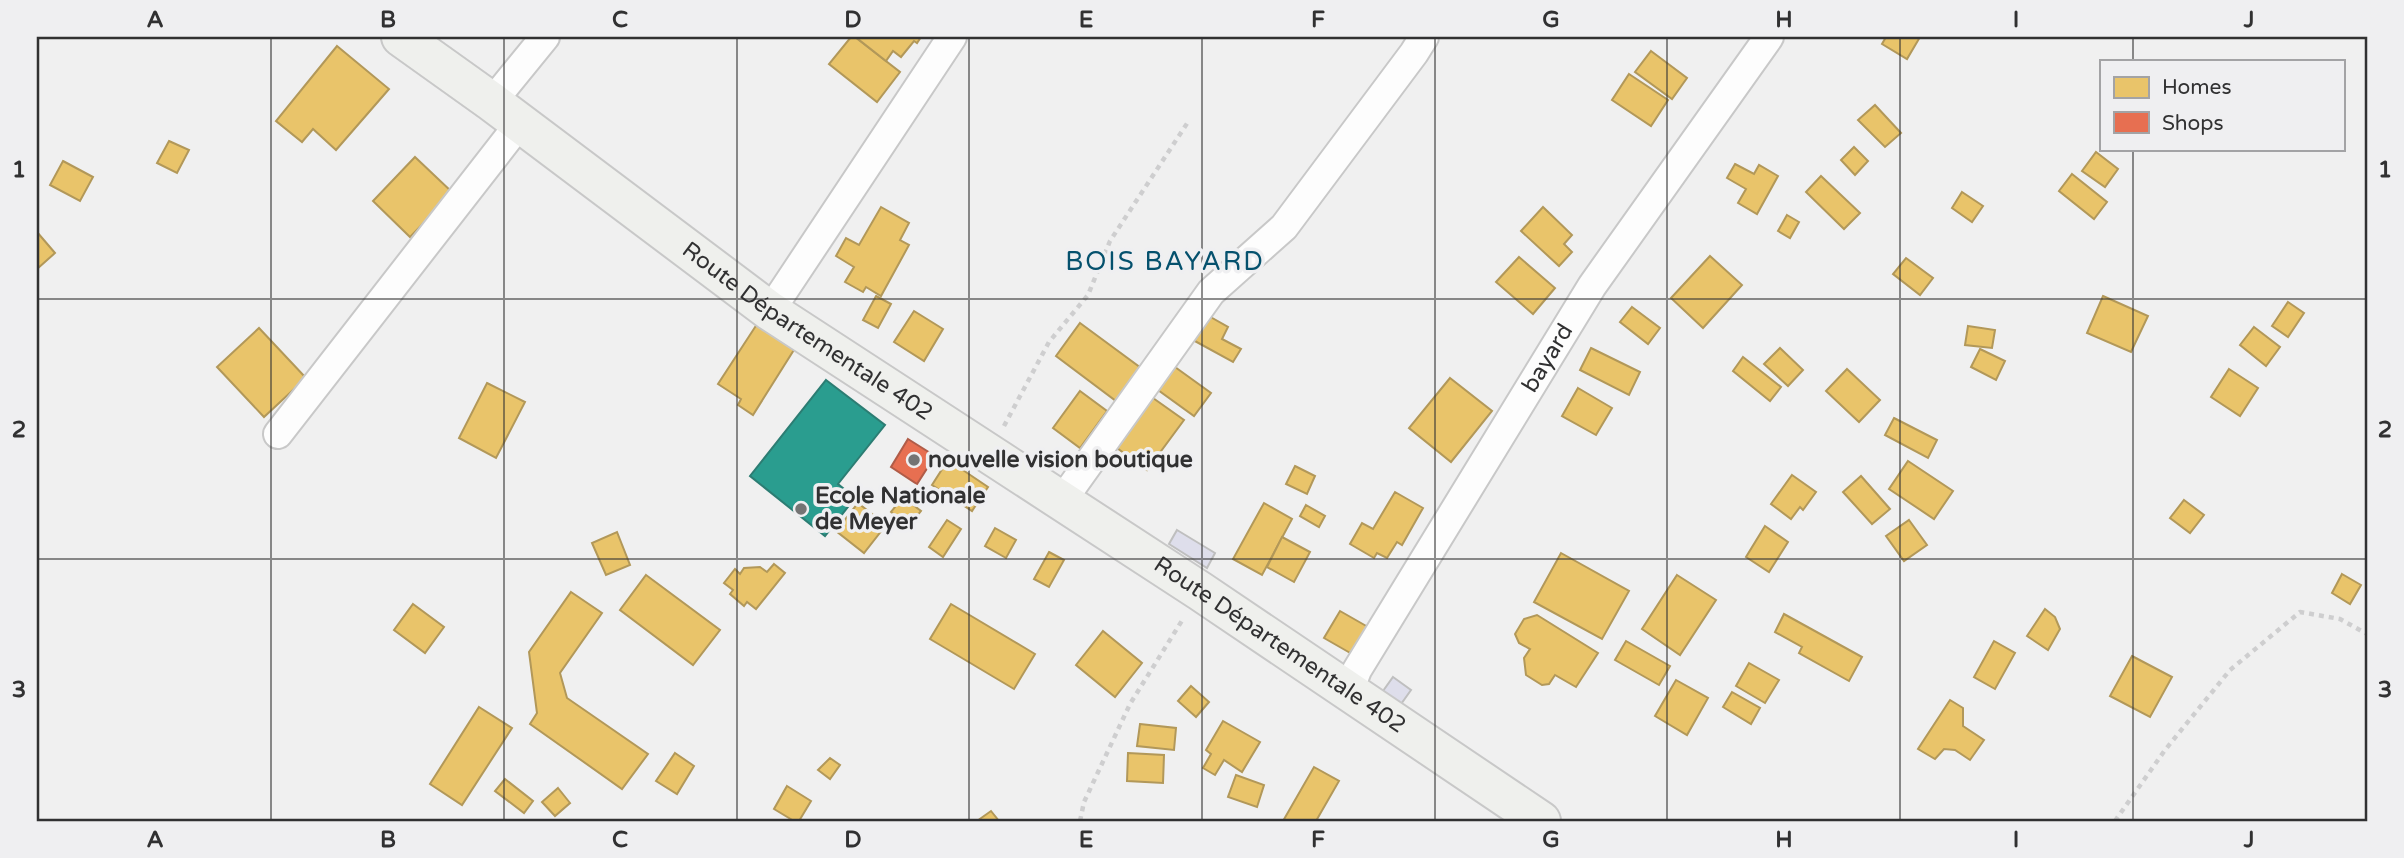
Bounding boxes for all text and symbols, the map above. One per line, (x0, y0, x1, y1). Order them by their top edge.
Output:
text: A (146, 6, 164, 34)
text: B (380, 6, 396, 34)
text: C (612, 6, 628, 34)
text: D (844, 6, 862, 34)
text: E (1079, 6, 1093, 34)
text: F (1311, 6, 1325, 34)
text: G (1542, 6, 1560, 34)
text: H (1775, 6, 1793, 34)
text: I (2013, 6, 2019, 34)
text: J (2243, 6, 2254, 34)
legend (2100, 60, 2344, 150)
text: Homes (2162, 75, 2232, 100)
text: Shops (2162, 111, 2224, 136)
text: 1 (12, 156, 26, 184)
text: 1 (2378, 156, 2392, 184)
street label: Route Départementale 402 (677, 236, 938, 427)
district label: BOIS BAYARD (1065, 246, 1265, 277)
street label: bayard (1516, 319, 1579, 398)
text: 2 (12, 416, 26, 444)
text: 2 (2378, 416, 2392, 444)
place label: nouvelle vision boutique (928, 446, 1193, 474)
marker: nouvelle vision boutique (906, 452, 922, 468)
place label: Ecole Nationale de Meyer (815, 482, 986, 536)
marker: Ecole Nationale de Meyer (793, 501, 809, 517)
street label: Route Départementale 402 (1148, 551, 1411, 740)
text: 3 (12, 676, 26, 704)
text: 3 (2378, 676, 2392, 704)
text: A (146, 826, 164, 854)
text: B (380, 826, 396, 854)
text: C (612, 826, 628, 854)
text: D (844, 826, 862, 854)
text: E (1079, 826, 1093, 854)
text: F (1311, 826, 1325, 854)
text: G (1542, 826, 1560, 854)
text: H (1775, 826, 1793, 854)
text: I (2013, 826, 2019, 854)
text: J (2243, 826, 2254, 854)

